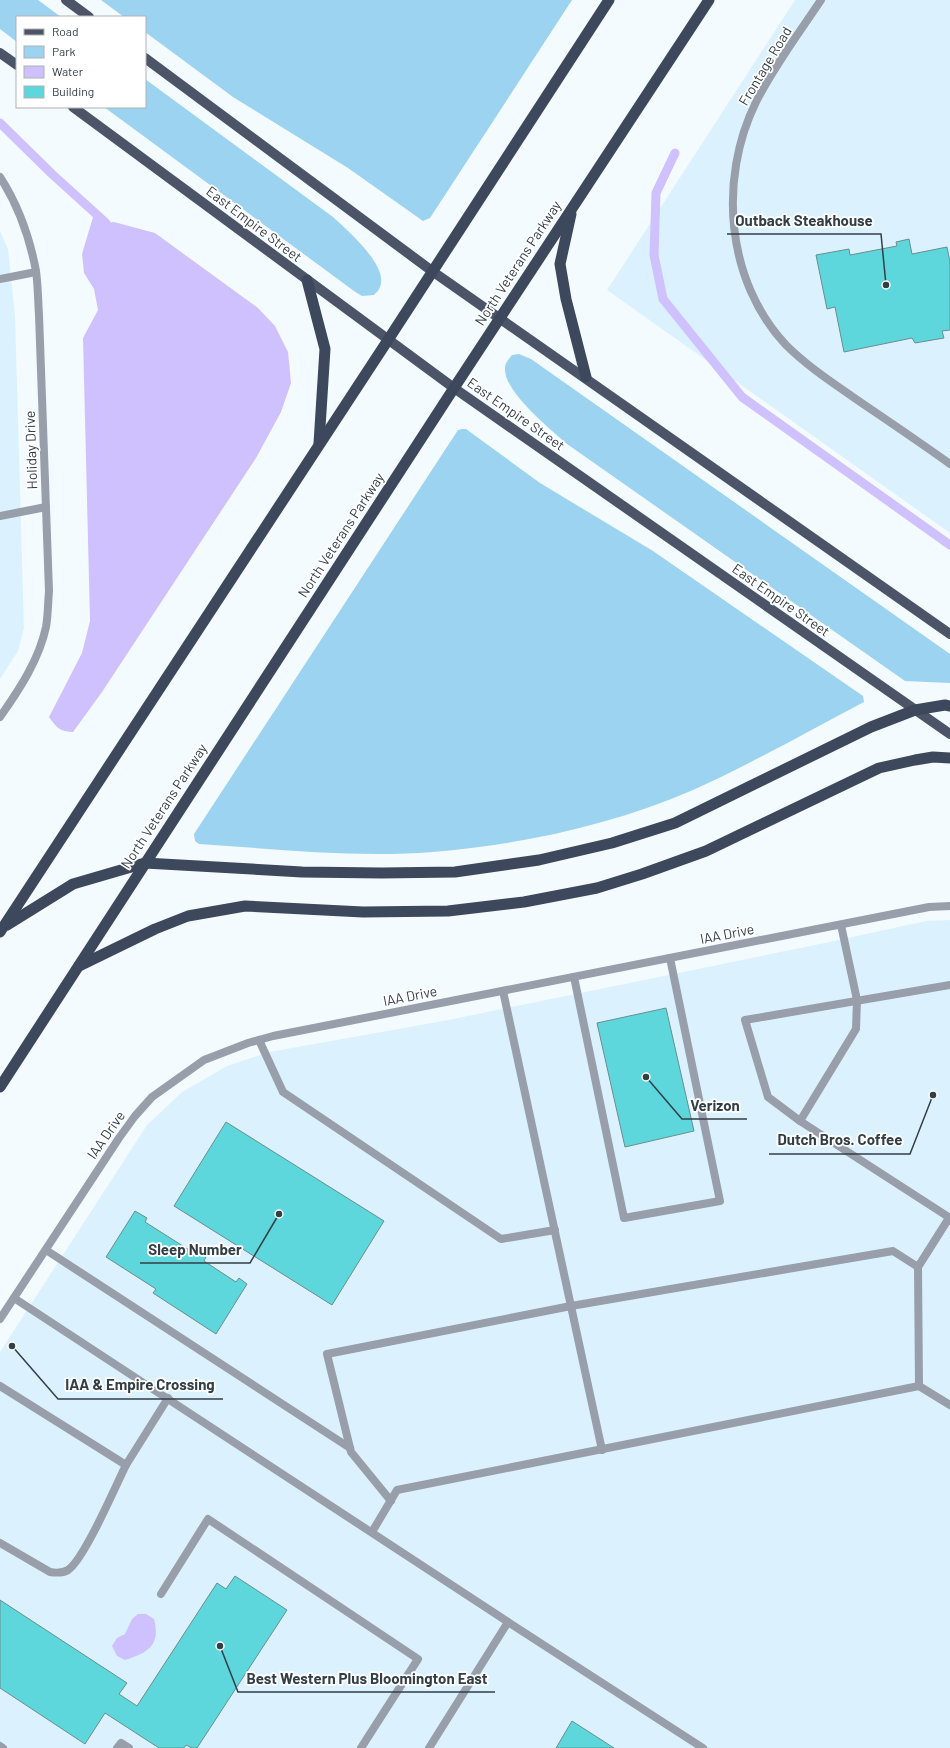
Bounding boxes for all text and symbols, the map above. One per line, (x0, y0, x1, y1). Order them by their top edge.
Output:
legend (16, 16, 146, 108)
street label: Frontage Road (734, 23, 795, 108)
text: Road (52, 24, 79, 38)
text: Park (52, 44, 76, 58)
text: Water (52, 64, 84, 78)
text: Building (52, 84, 94, 98)
street label: East Empire Street (203, 182, 305, 265)
street label: North Veterans Parkway (471, 197, 565, 328)
callout: Outback Steakhouse (727, 207, 881, 234)
text: Outback Steakhouse (735, 211, 873, 229)
street label: East Empire Street (464, 374, 568, 454)
street label: Holiday Drive (21, 410, 40, 490)
street label: North Veterans Parkway (294, 469, 388, 600)
street label: East Empire Street (729, 560, 833, 640)
street label: North Veterans Parkway (117, 740, 211, 871)
street label: IAA Drive (698, 920, 755, 947)
street label: IAA Drive (381, 982, 438, 1009)
callout: Verizon (682, 1092, 747, 1119)
text: Verizon (690, 1096, 740, 1114)
street label: IAA Drive (83, 1107, 128, 1162)
callout: Dutch Bros. Coffee (769, 1127, 910, 1154)
text: Dutch Bros. Coffee (778, 1130, 902, 1148)
callout: Sleep Number (140, 1236, 250, 1263)
text: Sleep Number (148, 1240, 242, 1258)
callout: IAA & Empire Crossing (58, 1372, 223, 1399)
text: IAA & Empire Crossing (65, 1375, 215, 1393)
callout: Best Western Plus Bloomington East (238, 1665, 495, 1692)
text: Best Western Plus Bloomington East (246, 1669, 488, 1687)

